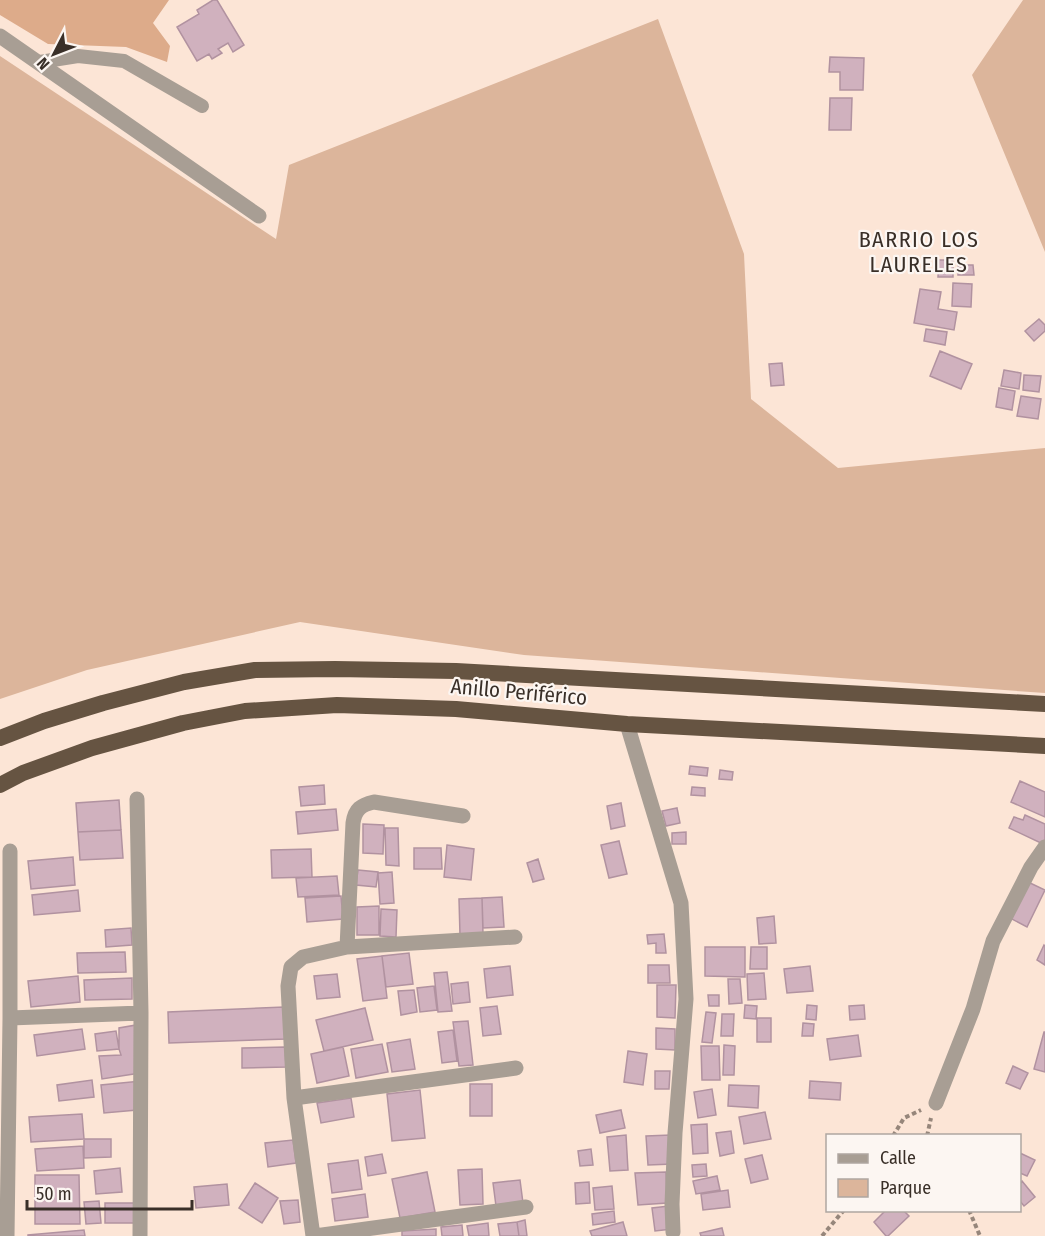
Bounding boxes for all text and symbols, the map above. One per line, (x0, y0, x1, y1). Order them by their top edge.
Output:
north arrow (24, 24, 84, 84)
text: N (33, 54, 53, 74)
district label: BARRIO LOS LAURELES (859, 226, 979, 278)
street label: Anillo Periférico (450, 673, 588, 711)
legend (826, 1134, 1021, 1212)
text: Calle (880, 1147, 916, 1169)
scale bar (27, 1173, 192, 1211)
text: Parque (880, 1177, 931, 1199)
text: 50 m (36, 1183, 72, 1205)

